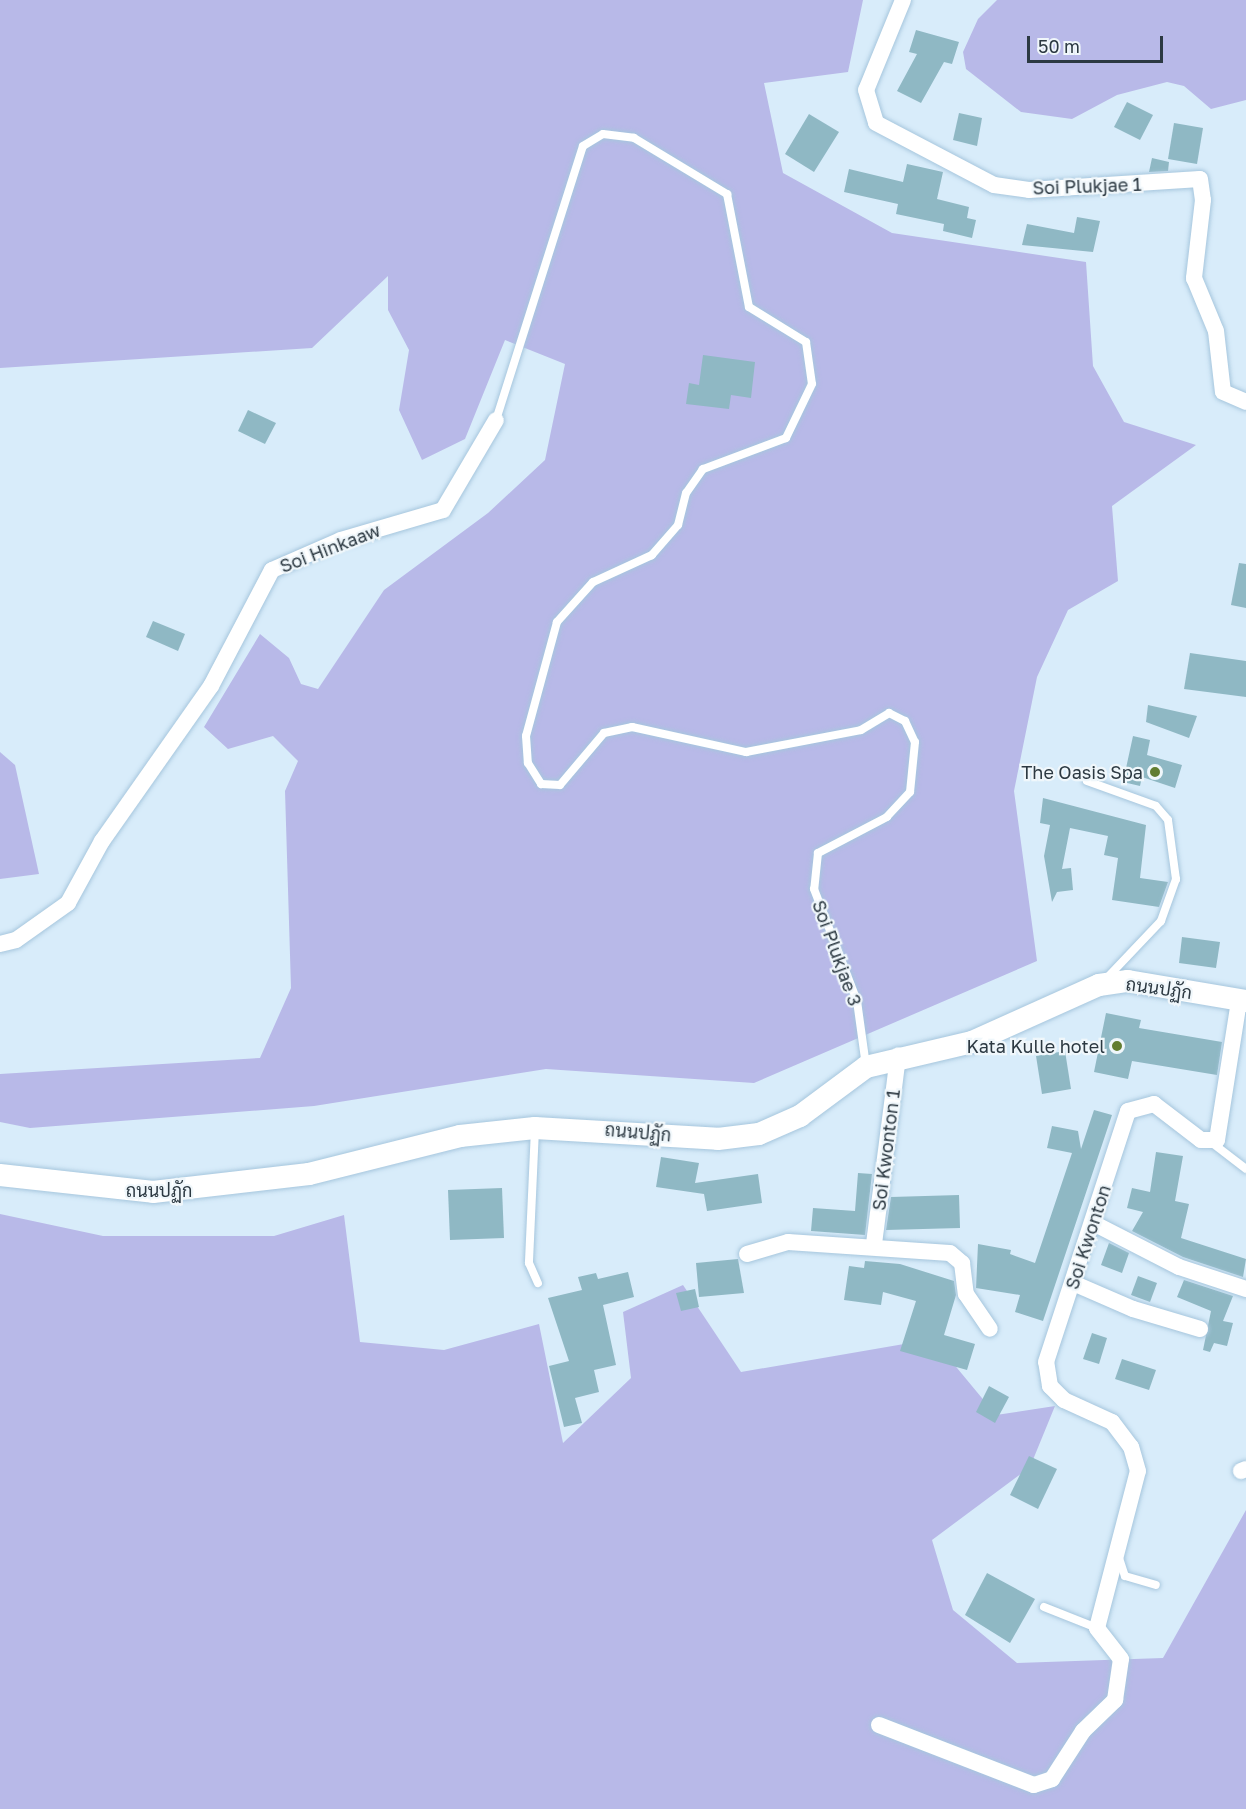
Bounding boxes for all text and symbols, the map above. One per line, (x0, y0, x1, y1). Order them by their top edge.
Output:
scale bar (1030, 24, 1166, 62)
text: 50 m (1038, 35, 1080, 57)
street label: Soi Plukjae 1 (1032, 173, 1142, 199)
street label: Soi Hinkaaw (277, 519, 383, 577)
place label: The Oasis Spa (1021, 761, 1143, 783)
marker: The Oasis Spa (1148, 765, 1162, 779)
street label: Soi Plukjae 3 (808, 897, 866, 1009)
street label: ถนนปฏัก (1125, 973, 1193, 1003)
place label: Kata Kulle hotel (966, 1035, 1105, 1057)
marker: Kata Kulle hotel (1110, 1039, 1124, 1053)
street label: Soi Kwonton 1 (868, 1088, 904, 1212)
street label: ถนนปฏัก (604, 1118, 672, 1146)
street label: ถนนปฏัก (126, 1179, 192, 1201)
street label: Soi Kwonton (1061, 1182, 1115, 1292)

